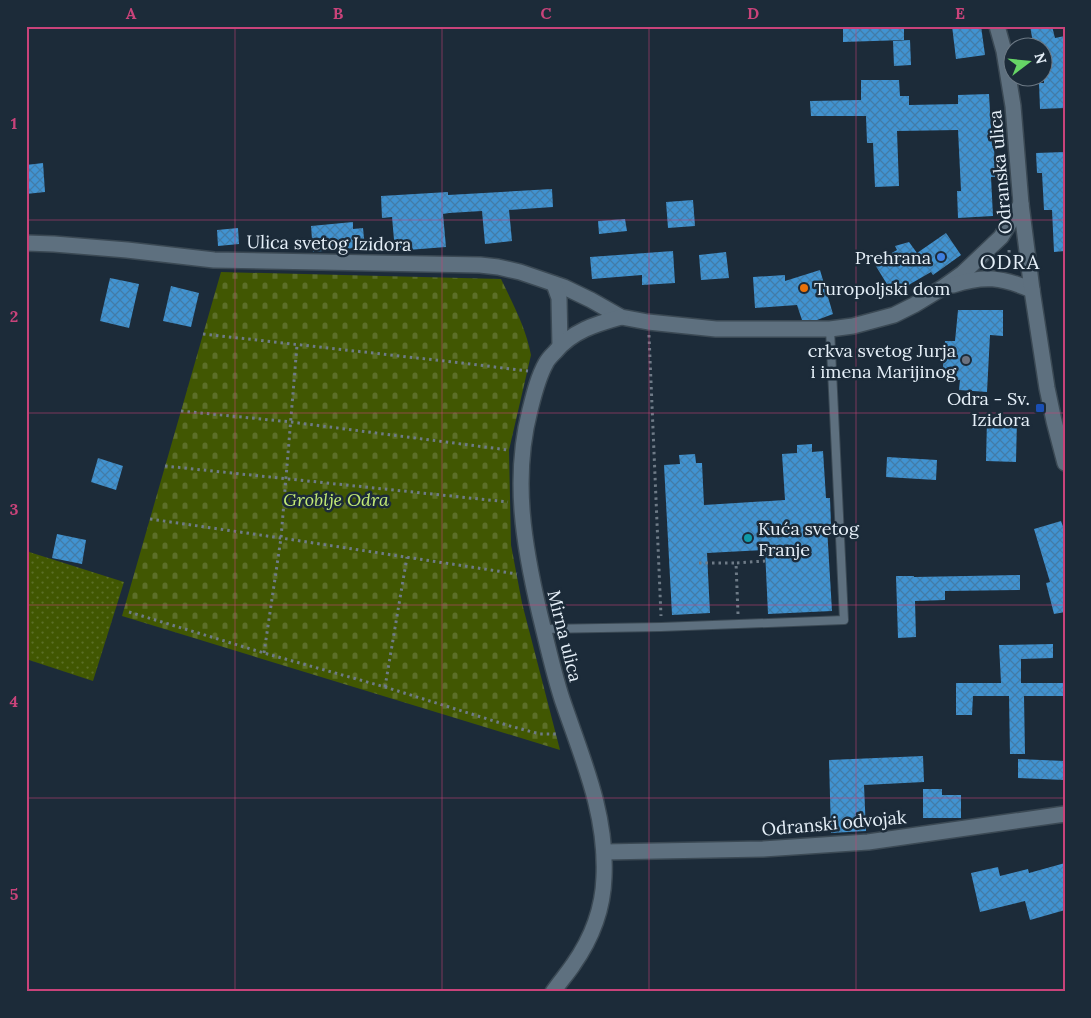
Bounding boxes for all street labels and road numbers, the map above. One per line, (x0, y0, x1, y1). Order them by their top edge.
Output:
street label: Odranska ulica (983, 109, 1017, 235)
street label: Ulica svetog Izidora (246, 230, 412, 256)
street label: Mirna ulica (542, 588, 588, 684)
street label: Odranski odvojak (761, 805, 908, 841)

